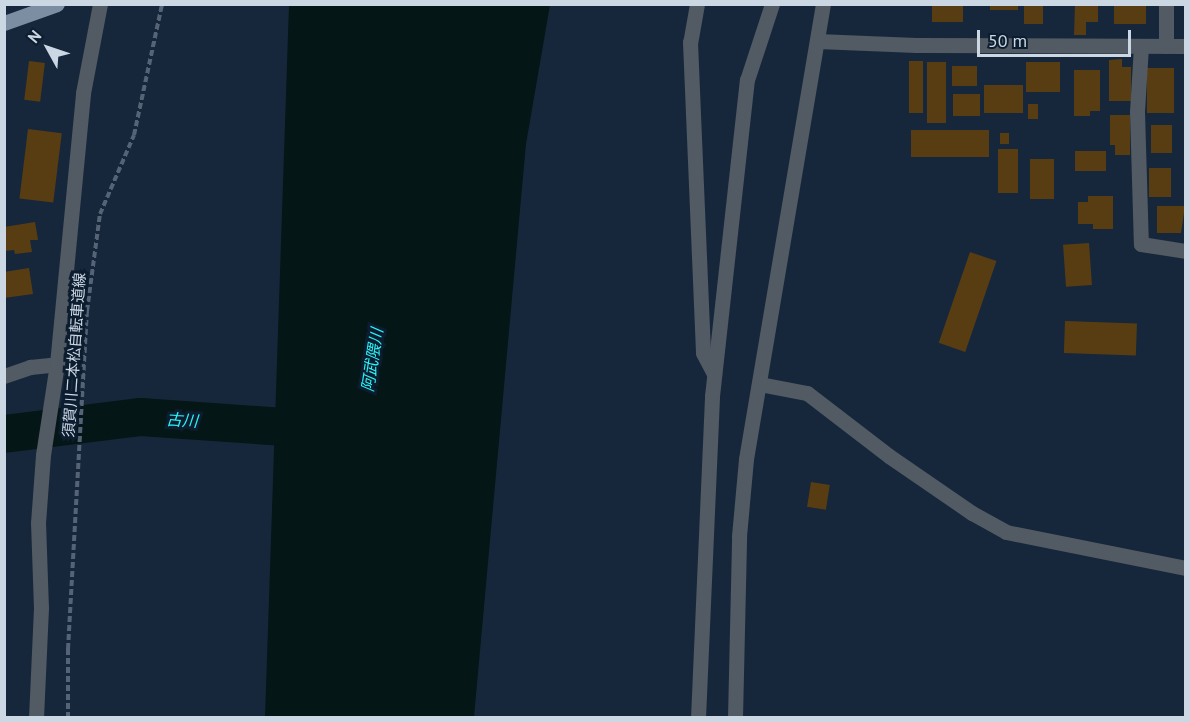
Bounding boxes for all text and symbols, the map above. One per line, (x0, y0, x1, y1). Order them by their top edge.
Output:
north arrow (18, 18, 78, 78)
scale bar (980, 18, 1134, 56)
text: N (23, 26, 45, 47)
text: 50 m (988, 29, 1027, 52)
street label: 須賀川二本松自転車道線 (59, 272, 89, 438)
water label: 阿武隈川 (358, 327, 386, 393)
water label: 古川 (165, 409, 199, 431)

